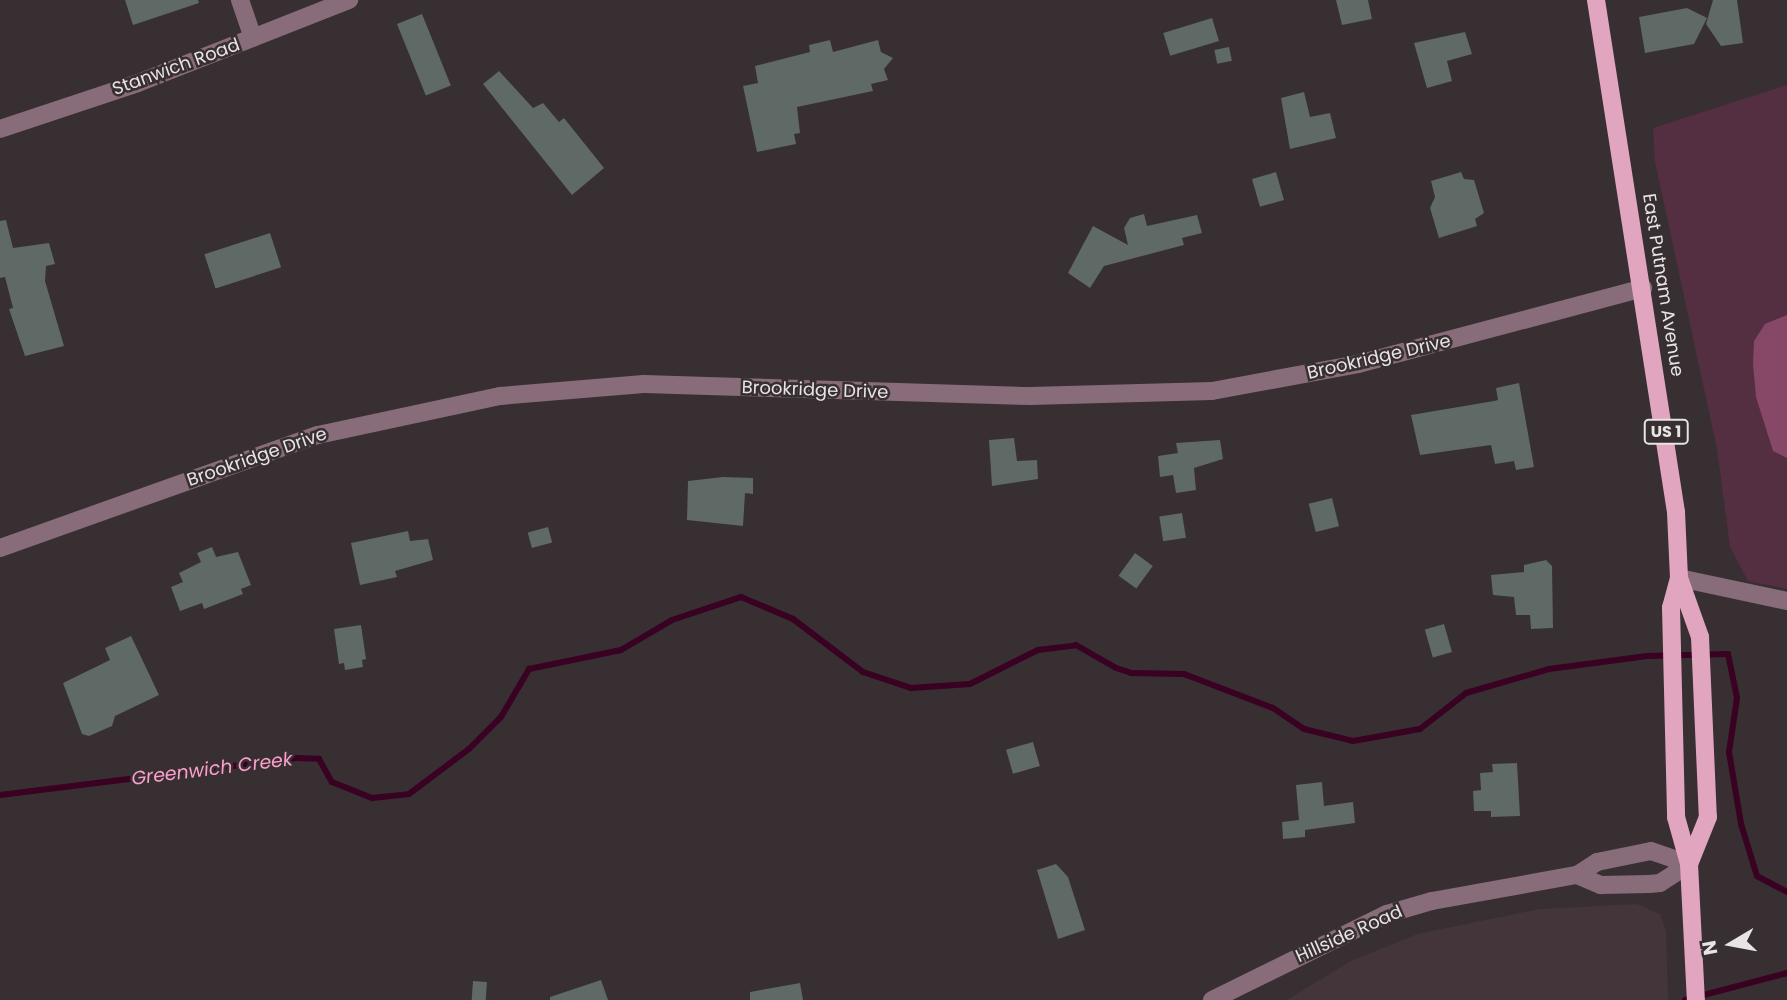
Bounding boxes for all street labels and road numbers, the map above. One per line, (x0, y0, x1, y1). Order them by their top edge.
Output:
street label: Stanwich Road (109, 34, 243, 100)
street label: East Putnam Avenue (1638, 192, 1688, 378)
street label: Brookridge Drive (1305, 330, 1453, 384)
street label: Brookridge Drive (741, 377, 889, 403)
road number: US 1 (1643, 420, 1689, 444)
street label: Brookridge Drive (184, 423, 330, 491)
street label: Hillside Road (1292, 901, 1406, 967)

